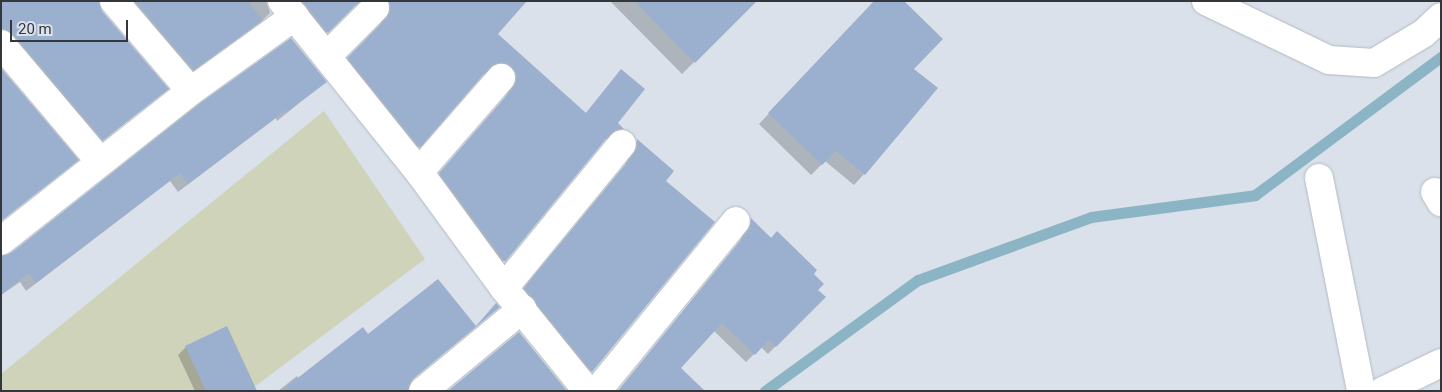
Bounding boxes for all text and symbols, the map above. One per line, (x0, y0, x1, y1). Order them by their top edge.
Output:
scale bar (12, 10, 130, 42)
text: 20 m (18, 20, 52, 38)

